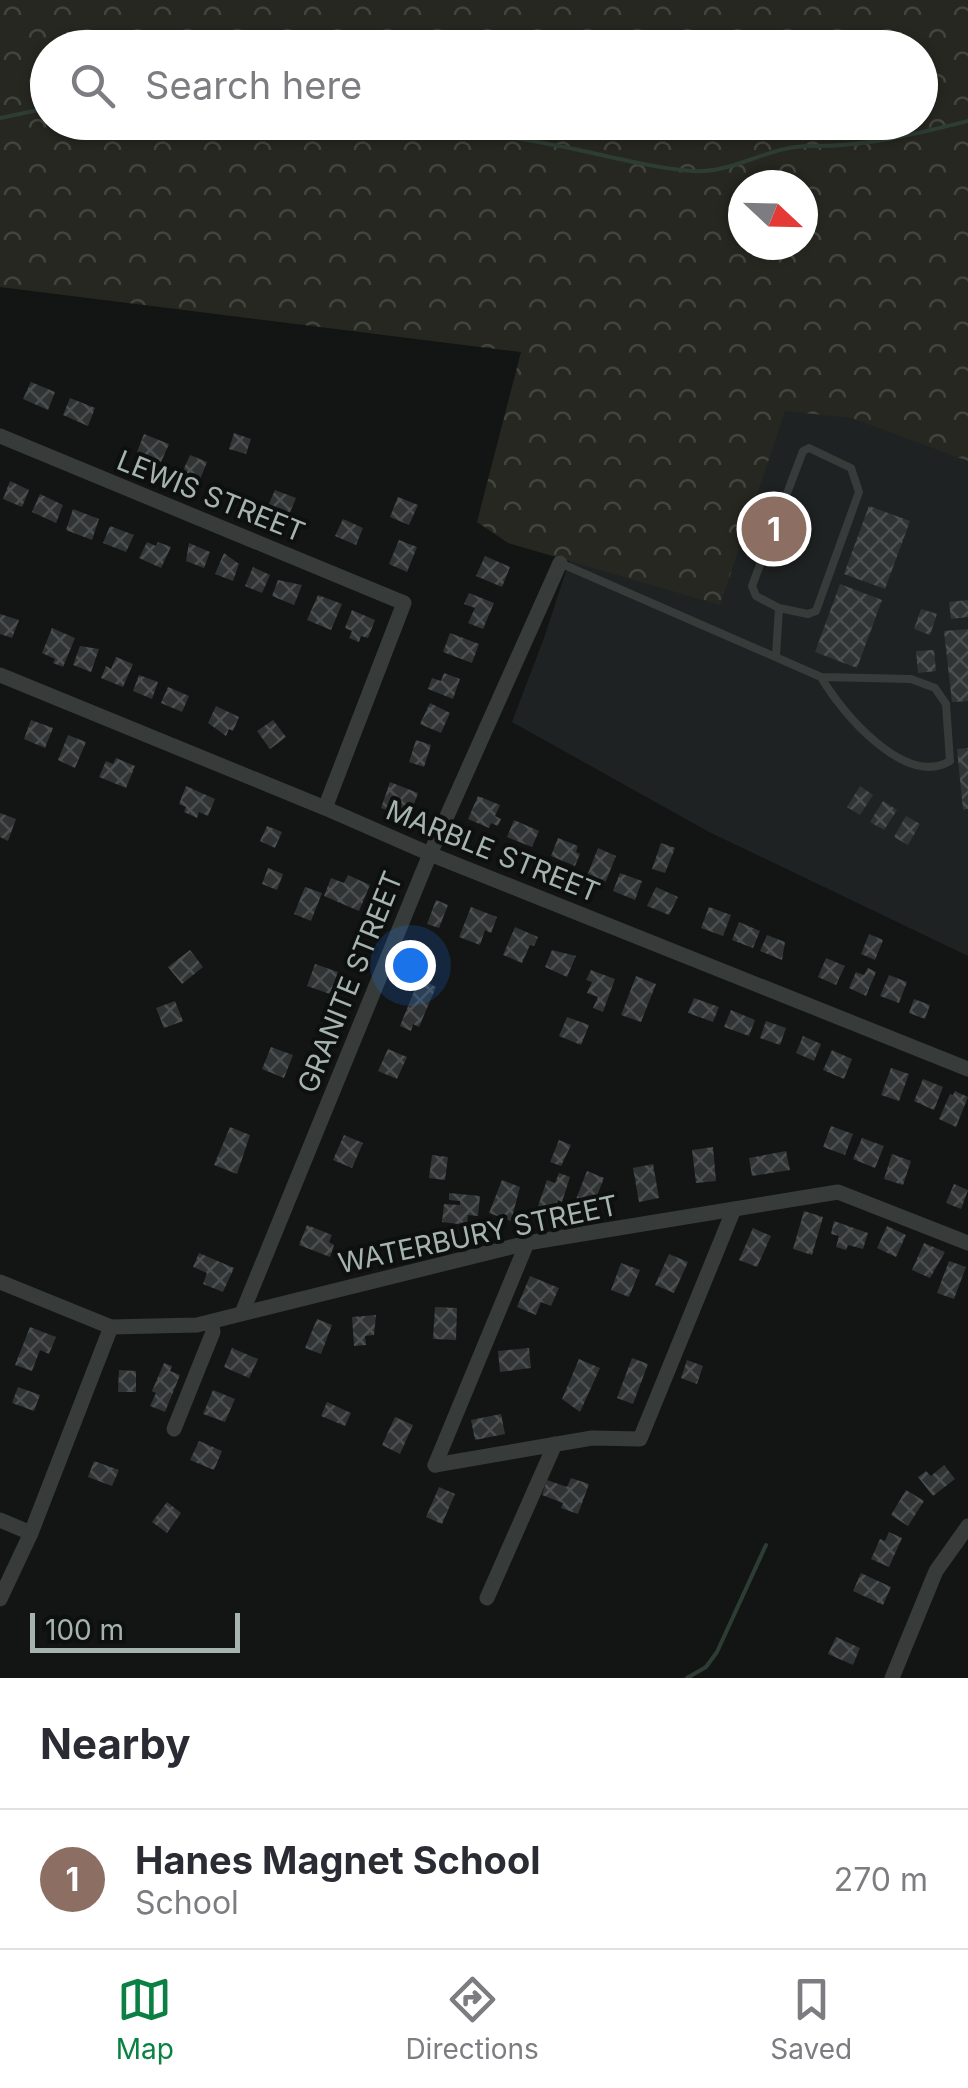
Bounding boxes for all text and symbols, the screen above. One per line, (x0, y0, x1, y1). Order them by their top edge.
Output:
search box (30, 30, 938, 140)
icon: search (65, 58, 120, 113)
text: Search here (145, 62, 362, 108)
north arrow (728, 170, 818, 260)
street label: LEWIS STREET (112, 443, 310, 549)
pin: 1 (742, 492, 806, 566)
street label: MARBLE STREET (381, 793, 605, 909)
street label: GRANITE STREET (290, 866, 410, 1098)
your location (385, 940, 436, 991)
street label: WATERBURY STREET (335, 1188, 621, 1280)
scale bar (30, 1608, 240, 1652)
text: 100 m (45, 1613, 124, 1647)
text: Nearby (40, 1718, 191, 1769)
text: Hanes Magnet School (135, 1837, 541, 1883)
text: 1 (66, 1860, 79, 1899)
text: 270 m (834, 1860, 928, 1899)
text: School (135, 1883, 239, 1922)
tab: Map (116, 1972, 174, 2066)
tab: Directions (405, 1972, 539, 2066)
tab: Saved (770, 1972, 852, 2066)

